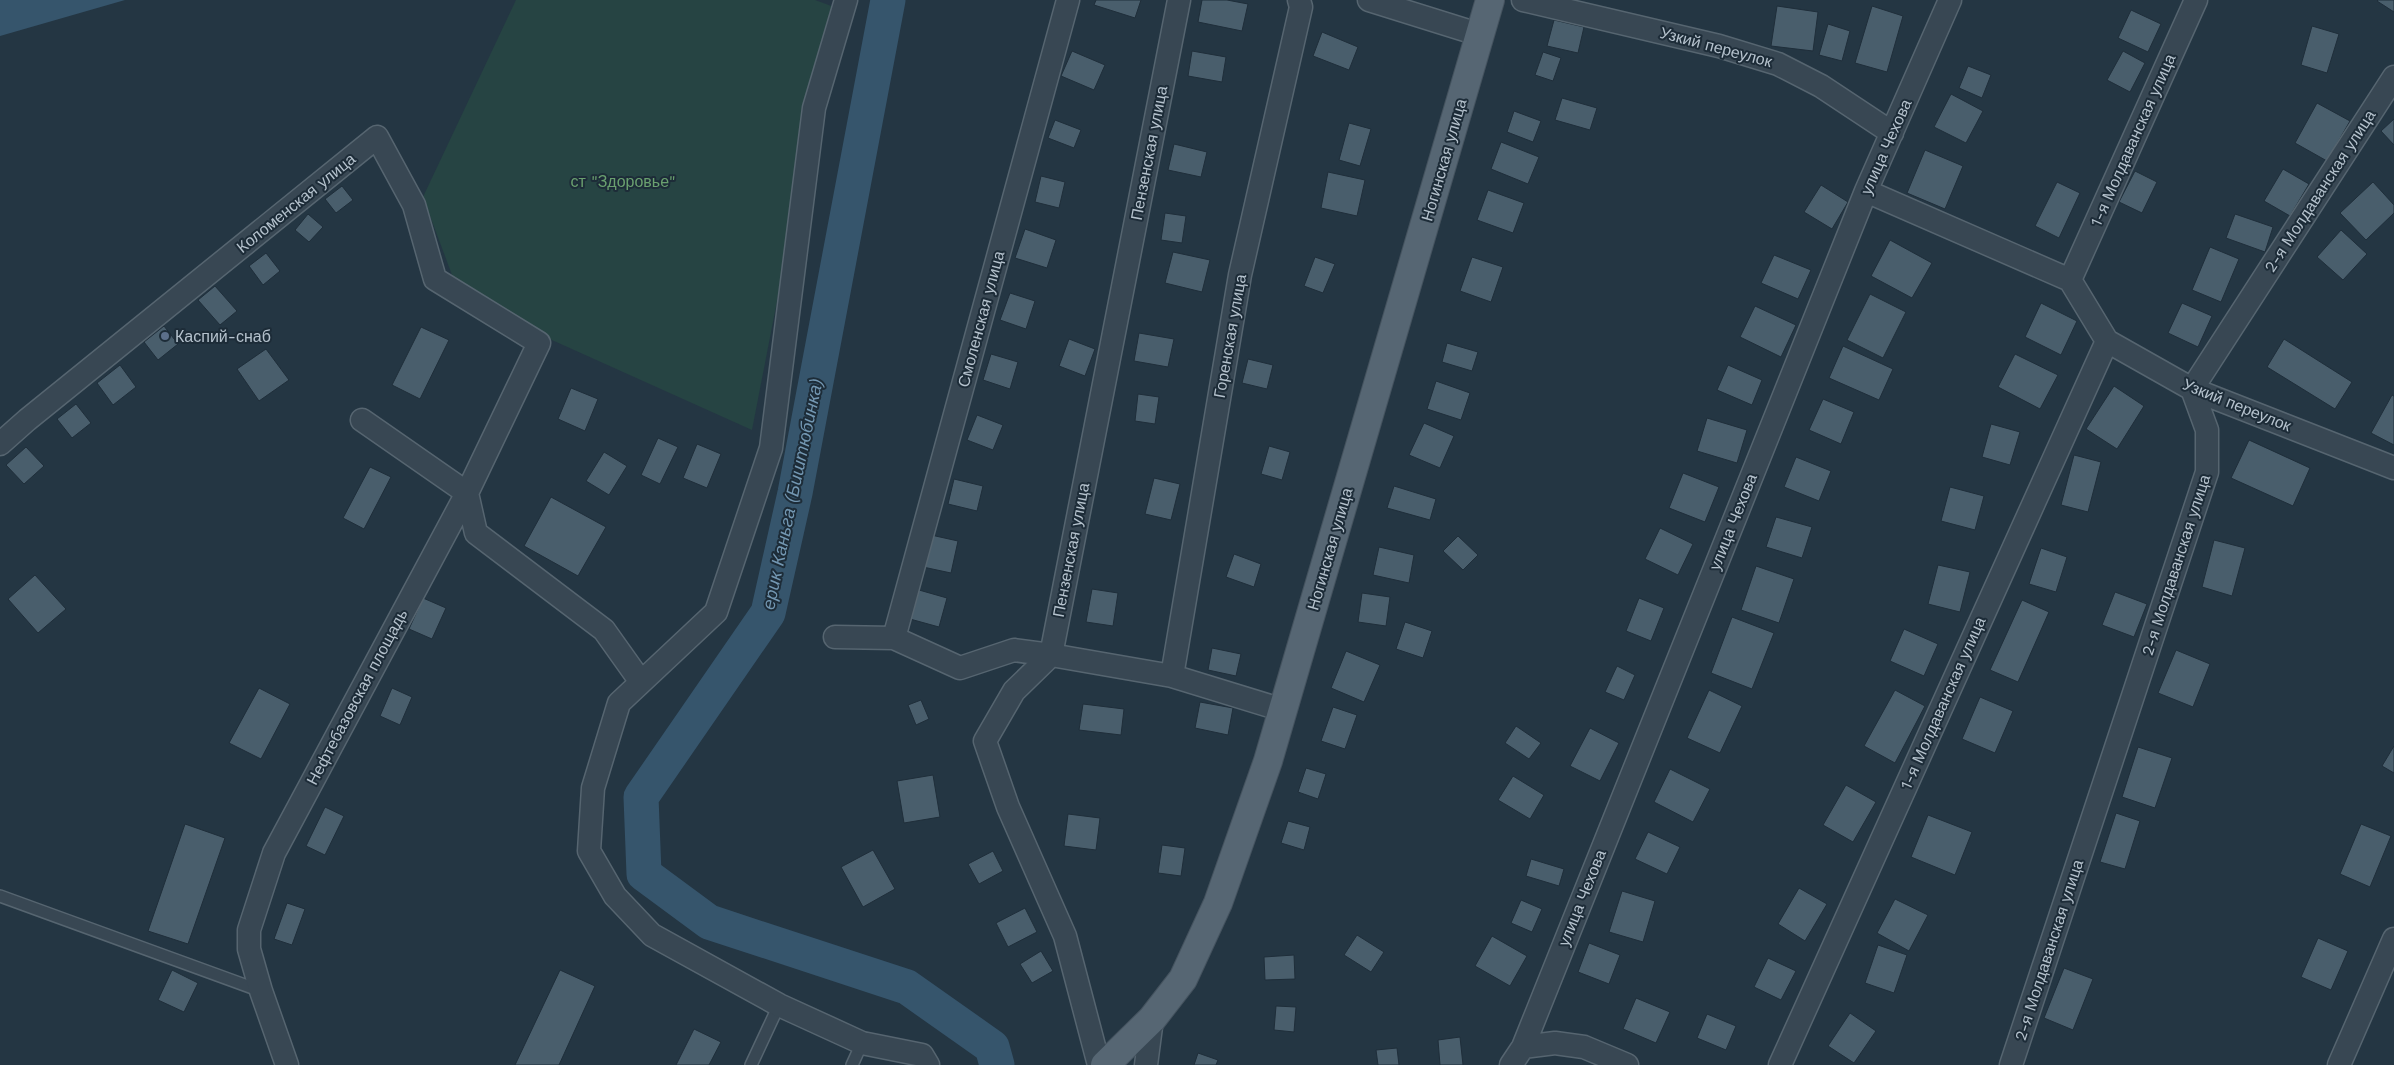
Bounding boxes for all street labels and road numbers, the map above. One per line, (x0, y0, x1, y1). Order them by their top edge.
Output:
street label: Узкий переулок (1658, 23, 1775, 71)
street label: 1-я Молдаванская улица (2086, 51, 2180, 229)
street label: Пензенская улица (1127, 84, 1171, 222)
street label: улица Чехова (1856, 96, 1916, 198)
street label: Ногинская улица (1417, 97, 1471, 223)
street label: 2-я Молдаванская улица (2260, 106, 2380, 276)
street label: Коломенская улица (233, 149, 359, 257)
street label: Смоленская улица (954, 249, 1008, 389)
street label: Горенская улица (1210, 272, 1250, 399)
street label: Узкий переулок (2180, 375, 2295, 436)
street label: улица Чехова (1705, 471, 1761, 573)
street label: 2-я Молдаванская улица (2138, 472, 2214, 658)
street label: Пензенская улица (1049, 481, 1093, 619)
street label: Ногинская улица (1303, 486, 1357, 612)
street label: Нефтебазовская площадь (303, 606, 411, 788)
street label: 1-я Молдаванская улица (1896, 614, 1990, 792)
street label: улица Чехова (1554, 847, 1610, 949)
street label: 2-я Молдаванская улица (2011, 857, 2087, 1043)

